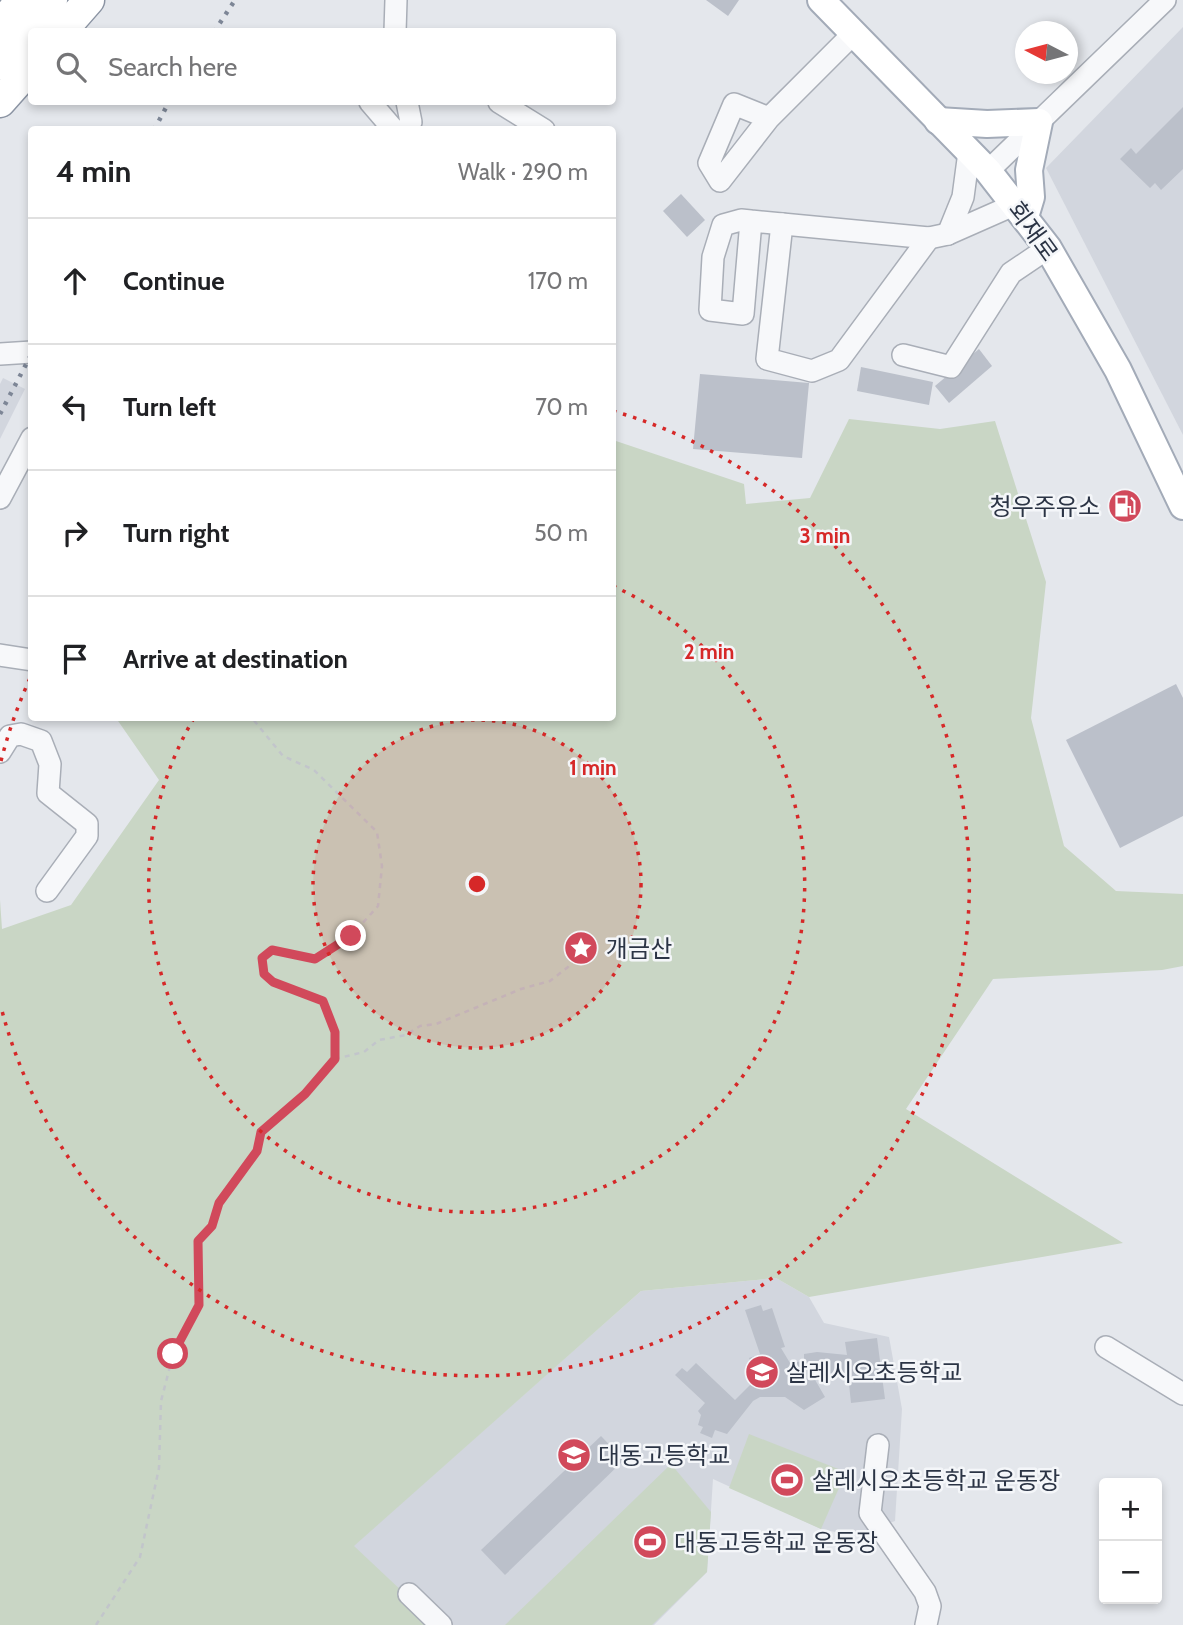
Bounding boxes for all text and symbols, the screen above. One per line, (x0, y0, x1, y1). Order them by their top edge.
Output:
north arrow (1015, 21, 1078, 84)
search box (28, 28, 616, 105)
icon: search (52, 48, 90, 86)
text: Search here (108, 51, 237, 83)
text: 4 min (56, 153, 131, 190)
text: Walk · 290 m (458, 158, 588, 186)
street label: 회재로 (1002, 196, 1064, 266)
icon: ahead (56, 262, 94, 300)
text: Continue (123, 265, 225, 297)
text: 170 m (528, 267, 588, 295)
icon: left (56, 388, 94, 426)
text: Turn left (123, 391, 216, 423)
text: 70 m (535, 393, 588, 421)
fuel station icon: 청우주유소 (1106, 487, 1144, 525)
place label: 청우주유소 (990, 492, 1100, 521)
icon: right (56, 514, 94, 552)
text: Turn right (123, 517, 229, 549)
text: 50 m (534, 519, 588, 547)
text: 3 min (800, 523, 850, 548)
text: 2 min (684, 639, 734, 664)
icon: arrive (56, 640, 94, 678)
text: Arrive at destination (123, 643, 348, 675)
text: 1 min (569, 755, 617, 780)
centre of rings (465, 872, 489, 896)
route end (335, 920, 366, 951)
place icon: 개금산 (562, 929, 600, 967)
place label: 개금산 (606, 934, 672, 963)
route start (157, 1338, 188, 1369)
school or university icon: 살레시오초등학교 (743, 1353, 781, 1391)
place label: 살레시오초등학교 (786, 1358, 963, 1387)
school or university icon: 대동고등학교 (555, 1436, 593, 1474)
place label: 대동고등학교 (598, 1441, 730, 1470)
sports icon: 살레시오초등학교 운동장 (768, 1461, 806, 1499)
place label: 살레시오초등학교 운동장 (812, 1466, 1060, 1495)
map controls (1099, 1478, 1162, 1604)
button: + (1099, 1478, 1162, 1541)
sports icon: 대동고등학교 운동장 (631, 1523, 669, 1561)
place label: 대동고등학교 운동장 (674, 1528, 878, 1557)
button: − (1099, 1541, 1162, 1604)

